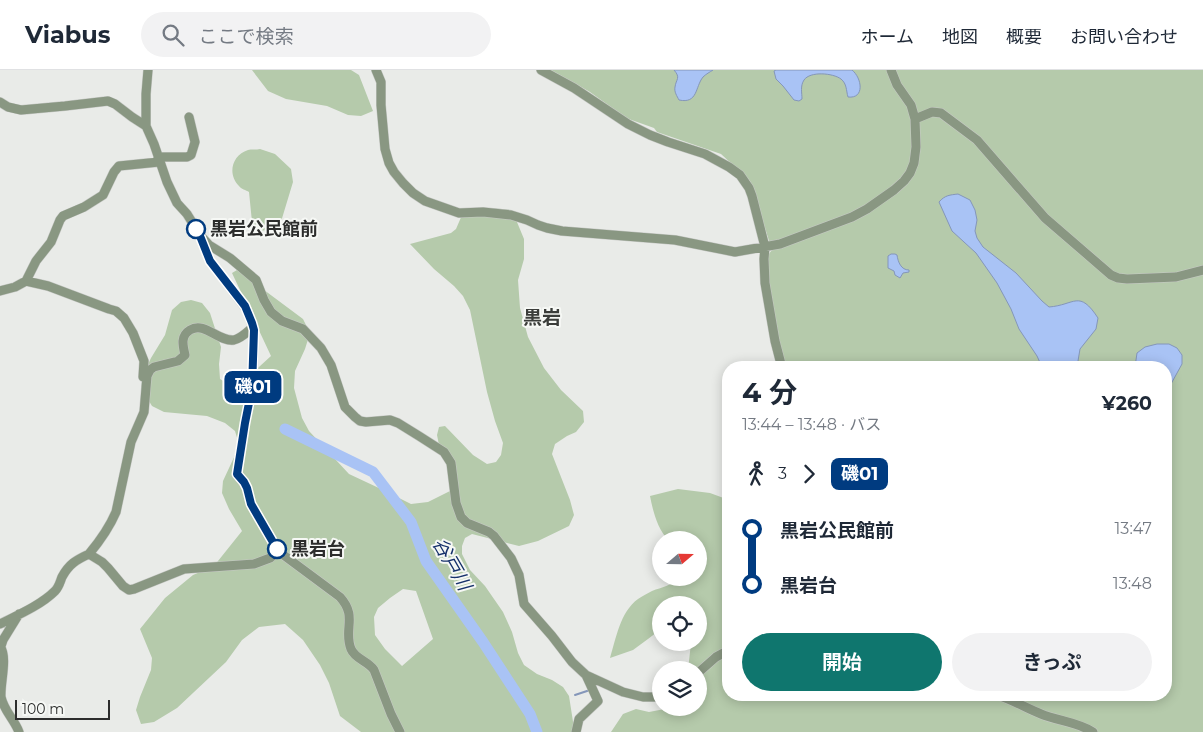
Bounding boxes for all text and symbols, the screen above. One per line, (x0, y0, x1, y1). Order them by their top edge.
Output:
search box (141, 12, 491, 57)
text: Viabus (25, 20, 111, 49)
icon: search (159, 21, 187, 49)
text: ここで検索 (199, 25, 294, 48)
text: ホーム (861, 26, 914, 48)
text: 地図 (942, 26, 978, 48)
text: 概要 (1006, 26, 1042, 48)
text: お問い合わせ (1070, 26, 1178, 48)
place label: 黒岩公民館前 (210, 218, 318, 240)
marker: 黒岩公民館前 (186, 219, 206, 239)
district label: 黒岩 (523, 306, 561, 329)
line badge: 磯01 (224, 371, 282, 403)
text: 4 分 (742, 375, 797, 409)
text: 磯01 (234, 376, 272, 398)
text: ¥260 (1102, 392, 1152, 415)
text: 13:44 – 13:48 · バス (742, 415, 881, 434)
icon: walk (742, 460, 770, 488)
icon: forward (795, 460, 823, 488)
text: 磯01 (841, 463, 878, 485)
text: 3 (778, 464, 787, 483)
text: 黒岩公民館前 (780, 519, 894, 542)
text: 13:47 (1115, 519, 1152, 538)
north arrow (652, 531, 708, 586)
map controls (652, 531, 707, 716)
water label: 谷戸川 (428, 534, 477, 596)
place label: 黒岩台 (291, 538, 345, 560)
marker: 黒岩台 (267, 539, 287, 559)
text: 黒岩台 (780, 574, 837, 597)
text: 13:48 (1113, 574, 1152, 593)
button: locate (652, 596, 707, 651)
button: 開始 (742, 633, 942, 691)
button: きっぷ (952, 633, 1152, 691)
button: layers (652, 661, 707, 716)
scale bar (15, 697, 110, 720)
text: 100 m (22, 700, 64, 718)

